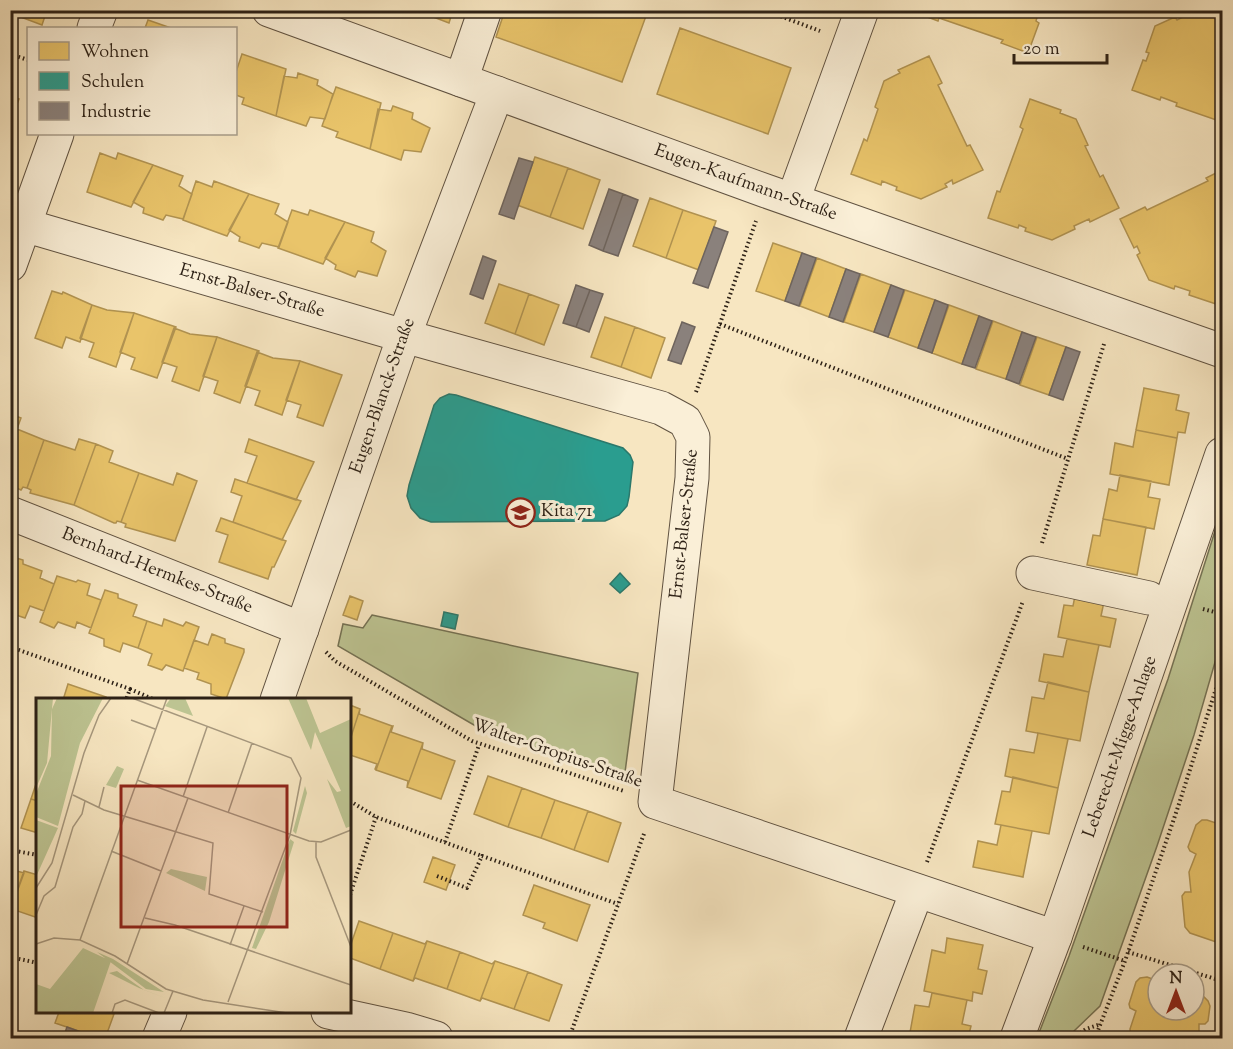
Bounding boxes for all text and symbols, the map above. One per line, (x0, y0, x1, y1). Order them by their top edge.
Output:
legend (27, 27, 237, 135)
scale bar (1014, 27, 1107, 65)
text: 20 m (1023, 37, 1060, 63)
text: Wohnen (81, 40, 149, 66)
text: Schulen (81, 70, 145, 96)
text: Industrie (81, 100, 151, 126)
street label: Eugen-Kaufmann-Straße (650, 138, 841, 228)
street label: Ernst-Balser-Straße (176, 258, 328, 325)
street label: Eugen-Blanck-Straße (344, 314, 423, 477)
street label: Ernst-Balser-Straße (664, 448, 706, 600)
school or university icon: Kita 71 (504, 496, 536, 528)
place label: Kita 71 (541, 499, 592, 525)
street label: Bernhard-Hermkes-Straße (57, 522, 256, 621)
street label: Leberecht-Migge-Anlage (1077, 652, 1164, 841)
inset map (36, 698, 351, 1013)
street label: Walter-Gropius-Straße (468, 713, 646, 795)
north arrow (1146, 962, 1206, 1022)
text: N (1170, 968, 1183, 991)

